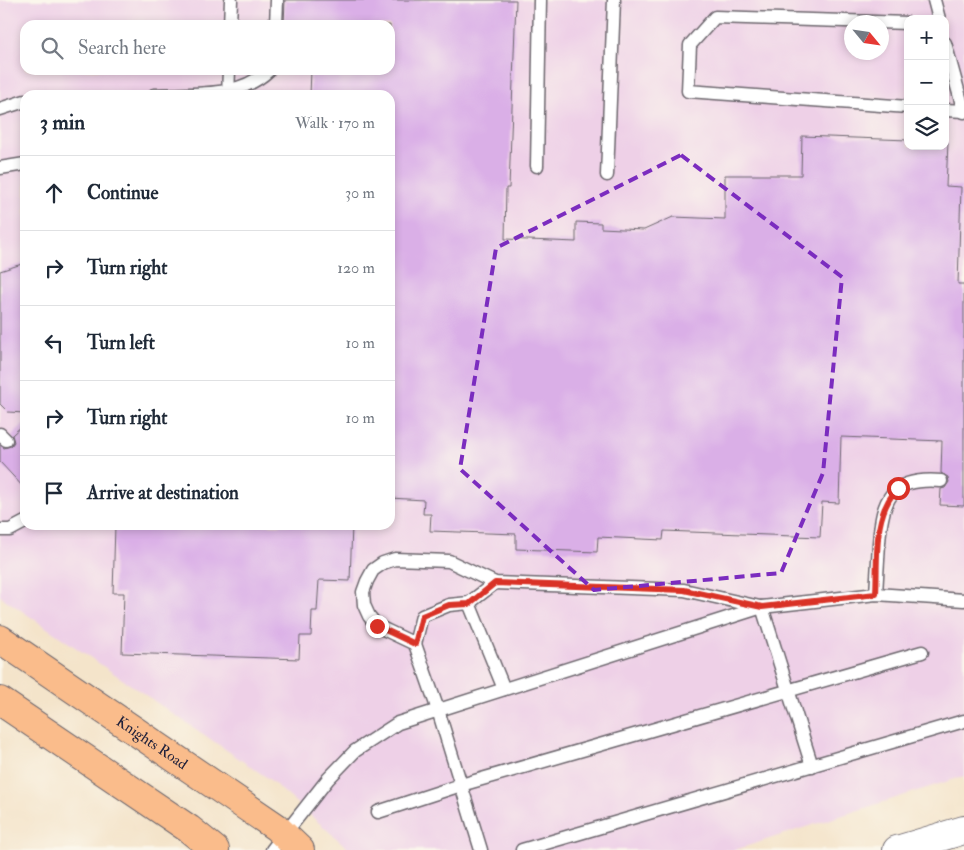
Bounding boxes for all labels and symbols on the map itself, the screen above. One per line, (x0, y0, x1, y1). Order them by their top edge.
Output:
north arrow (844, 15, 889, 60)
route start (887, 477, 910, 500)
route end (366, 615, 389, 638)
street label: Knights Road (113, 712, 192, 774)

